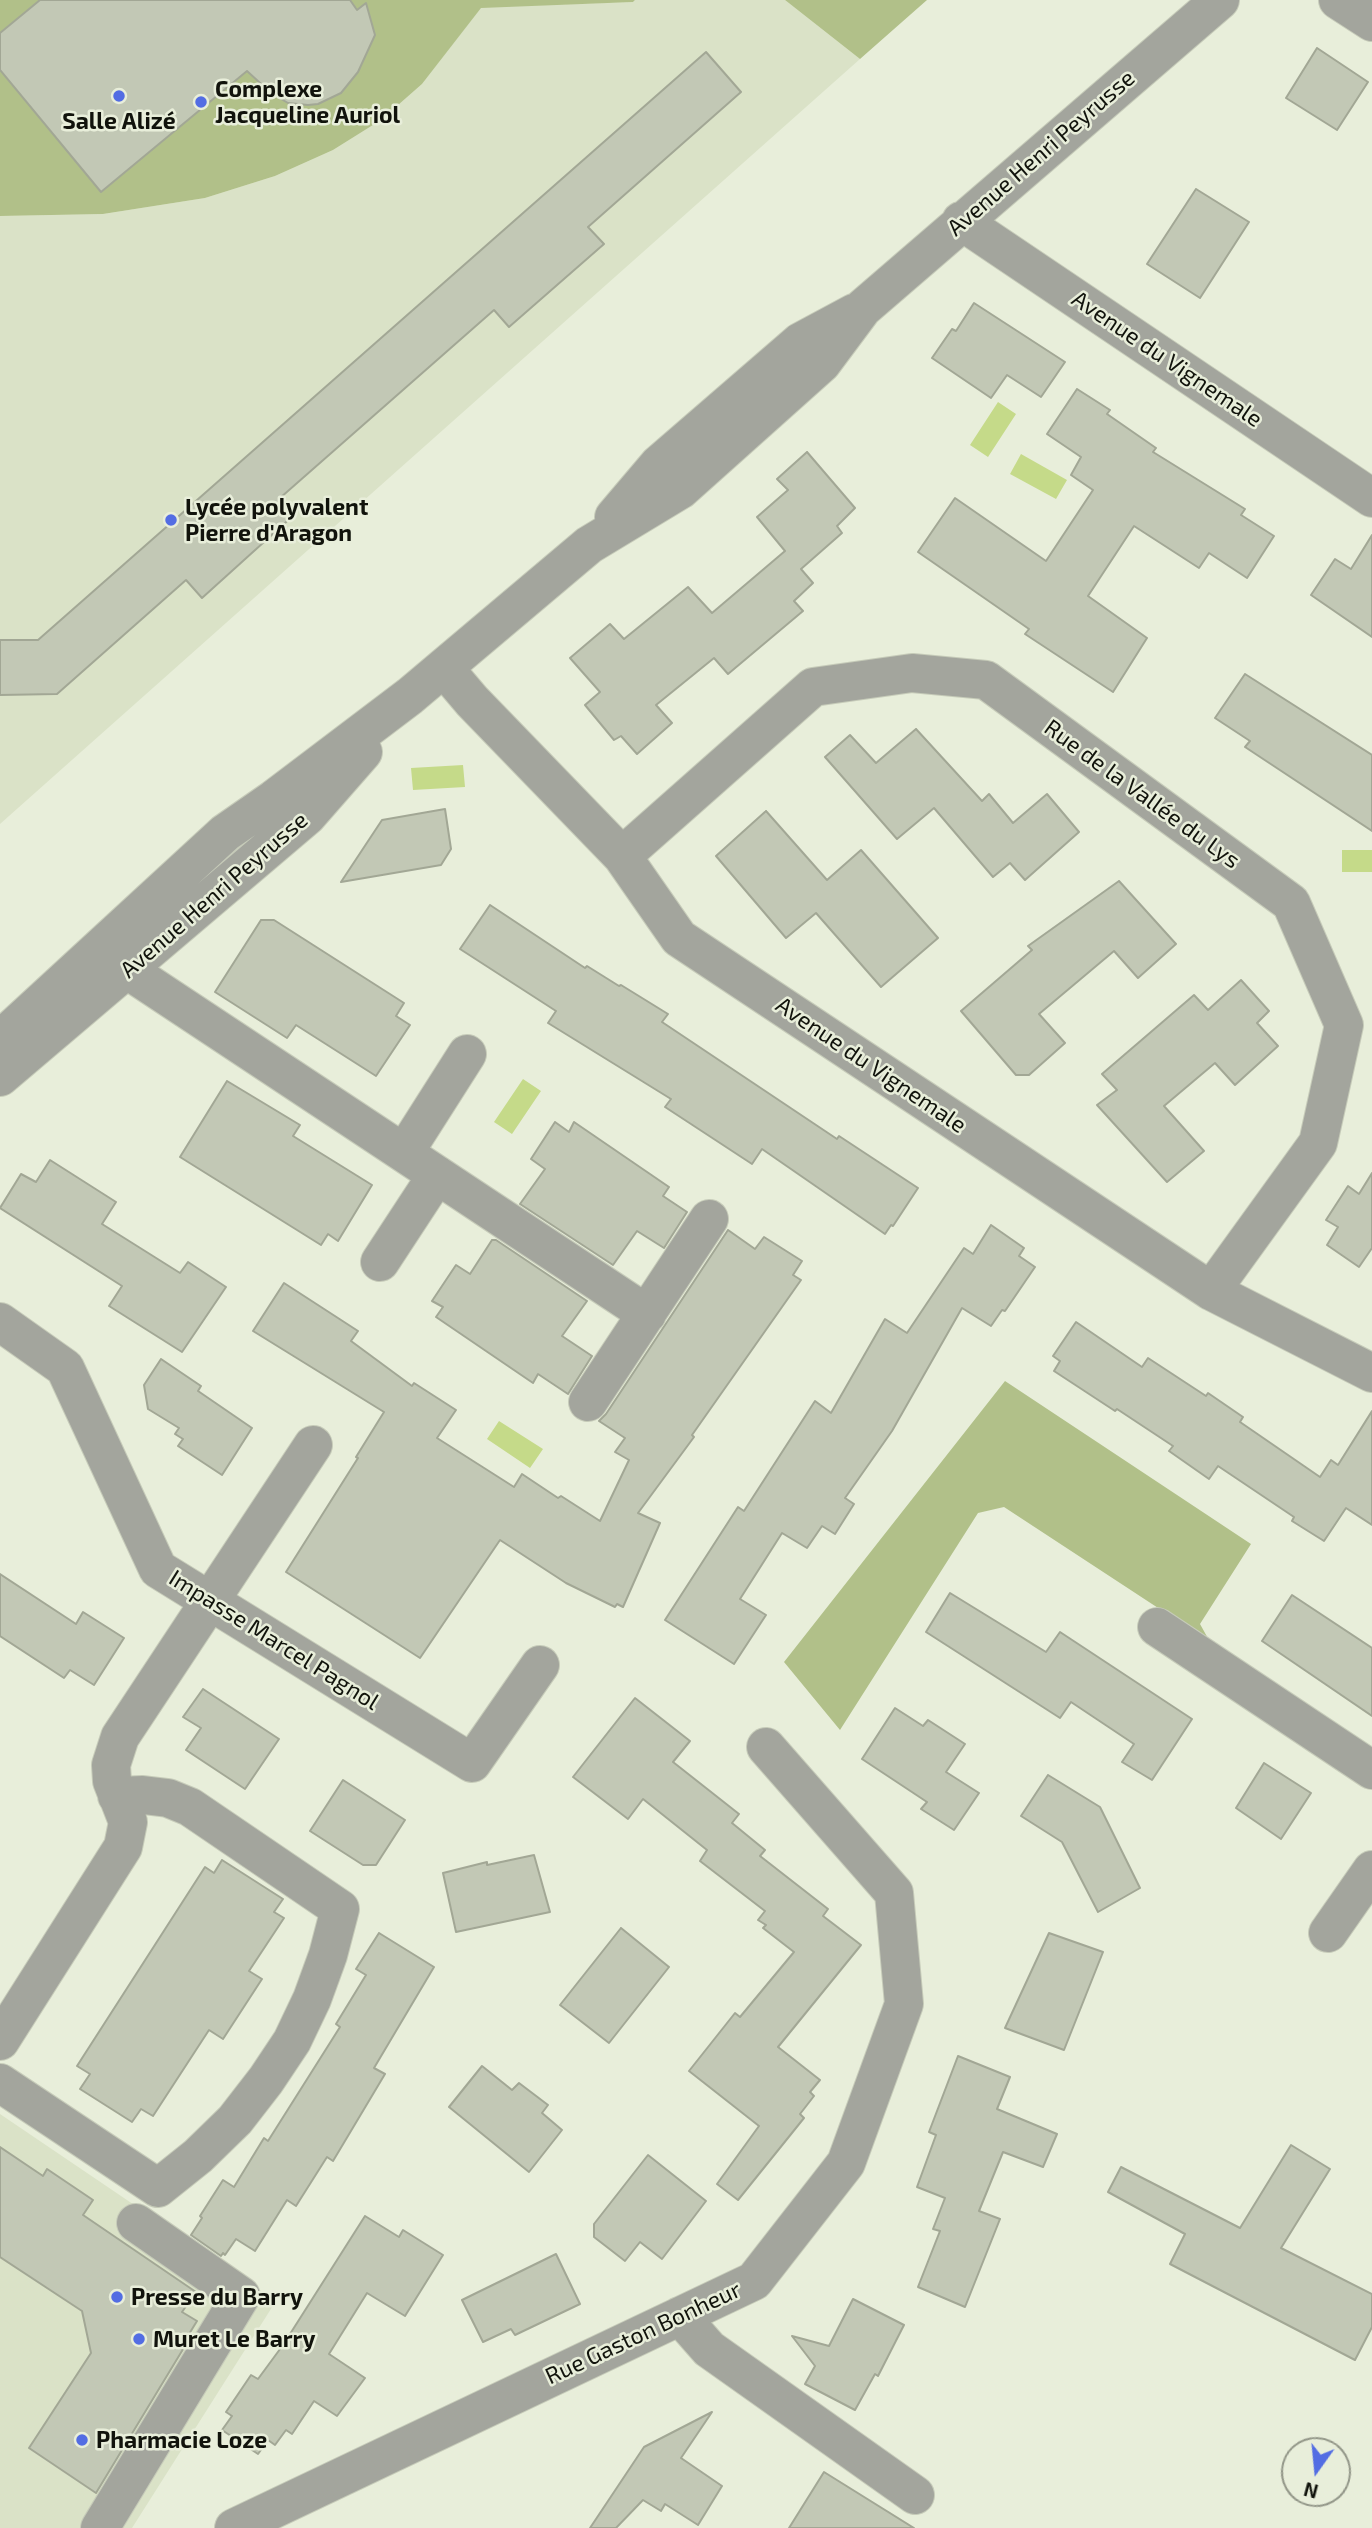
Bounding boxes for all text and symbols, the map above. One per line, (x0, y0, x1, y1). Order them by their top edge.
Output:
street label: Avenue Henri Peyrusse (942, 64, 1140, 242)
place label: Complexe Jacqueline Auriol (215, 75, 400, 129)
marker: Salle Alizé (111, 88, 127, 104)
marker: Complexe Jacqueline Auriol (193, 94, 209, 110)
place label: Salle Alizé (62, 107, 176, 135)
street label: Avenue du Vignemale (1066, 285, 1268, 433)
place label: Lycée polyvalent Pierre d'Aragon (185, 493, 368, 547)
marker: Lycée polyvalent Pierre d'Aragon (163, 512, 179, 528)
street label: Rue de la Vallée du Lys (1039, 714, 1245, 874)
street label: Avenue Henri Peyrusse (115, 806, 313, 984)
street label: Avenue du Vignemale (770, 991, 972, 1139)
street label: Impasse Marcel Pagnol (164, 1564, 384, 1716)
street label: Rue Gaston Bonheur (541, 2276, 745, 2390)
place label: Presse du Barry (131, 2283, 303, 2311)
marker: Presse du Barry (109, 2289, 125, 2305)
place label: Muret Le Barry (153, 2325, 315, 2353)
marker: Muret Le Barry (131, 2331, 147, 2347)
place label: Pharmacie Loze (96, 2426, 267, 2454)
marker: Pharmacie Loze (74, 2432, 90, 2448)
north arrow (1281, 2437, 1351, 2507)
text: N (1301, 2478, 1321, 2504)

